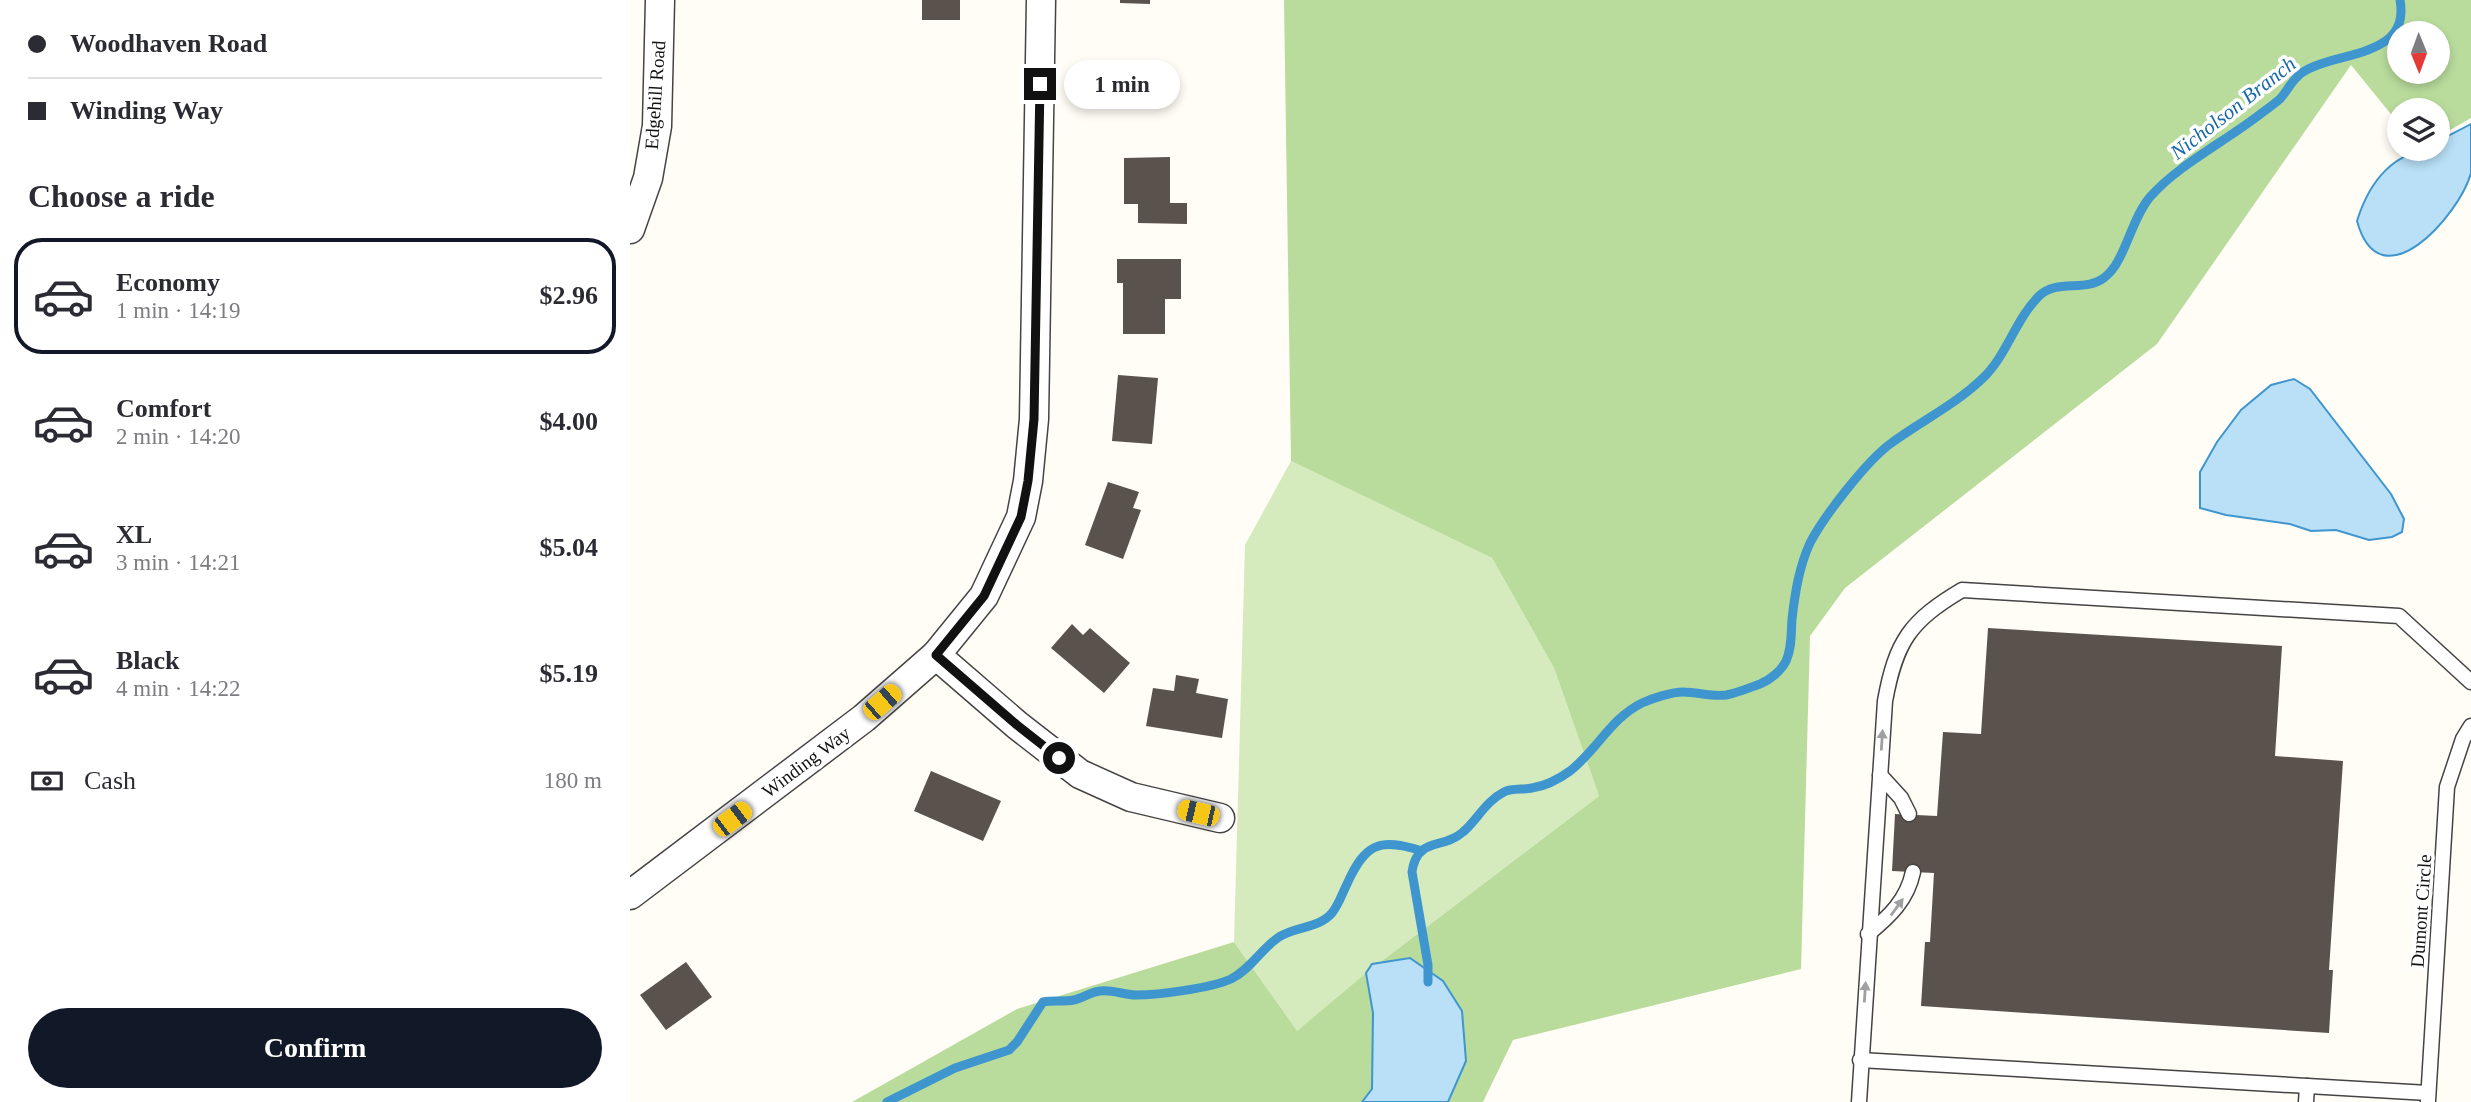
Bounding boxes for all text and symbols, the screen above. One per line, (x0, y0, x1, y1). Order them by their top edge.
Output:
north arrow (2387, 21, 2450, 84)
map controls (2387, 21, 2450, 161)
text: Woodhaven Road (70, 29, 267, 58)
street label: Edgehill Road (641, 39, 669, 150)
water label: Nicholson Branch (2165, 52, 2300, 165)
callout: 1 min (1064, 60, 1180, 108)
route end (1024, 68, 1056, 100)
text: 1 min (1094, 72, 1150, 97)
text: Winding Way (70, 96, 223, 125)
button: layers (2387, 98, 2450, 161)
text: Choose a ride (28, 178, 215, 214)
icon: car (32, 265, 95, 328)
text: Economy (116, 268, 220, 297)
text: $2.96 (540, 281, 598, 310)
text: 1 min · 14:19 (116, 298, 241, 323)
icon: car (32, 391, 95, 454)
text: Comfort (116, 394, 211, 423)
text: $4.00 (540, 407, 598, 436)
text: 2 min · 14:20 (116, 424, 241, 449)
icon: car (32, 517, 95, 580)
text: XL (116, 520, 152, 549)
text: $5.04 (540, 533, 598, 562)
text: 3 min · 14:21 (116, 550, 241, 575)
icon: car (32, 643, 95, 706)
text: Black (116, 646, 180, 675)
text: $5.19 (540, 659, 598, 688)
text: 4 min · 14:22 (116, 676, 241, 701)
car (860, 680, 905, 724)
street label: Winding Way (758, 722, 854, 802)
one-way arrow (1877, 729, 1888, 751)
route start (1043, 742, 1075, 774)
icon: cash (28, 762, 66, 800)
text: Cash (84, 766, 136, 795)
text: 180 m (544, 768, 602, 793)
car (709, 798, 756, 840)
car (1176, 798, 1221, 828)
street label: Dumont Circle (2407, 854, 2435, 968)
one-way arrow (1889, 898, 1903, 916)
one-way arrow (1859, 981, 1870, 1003)
button: Confirm (28, 1008, 602, 1088)

